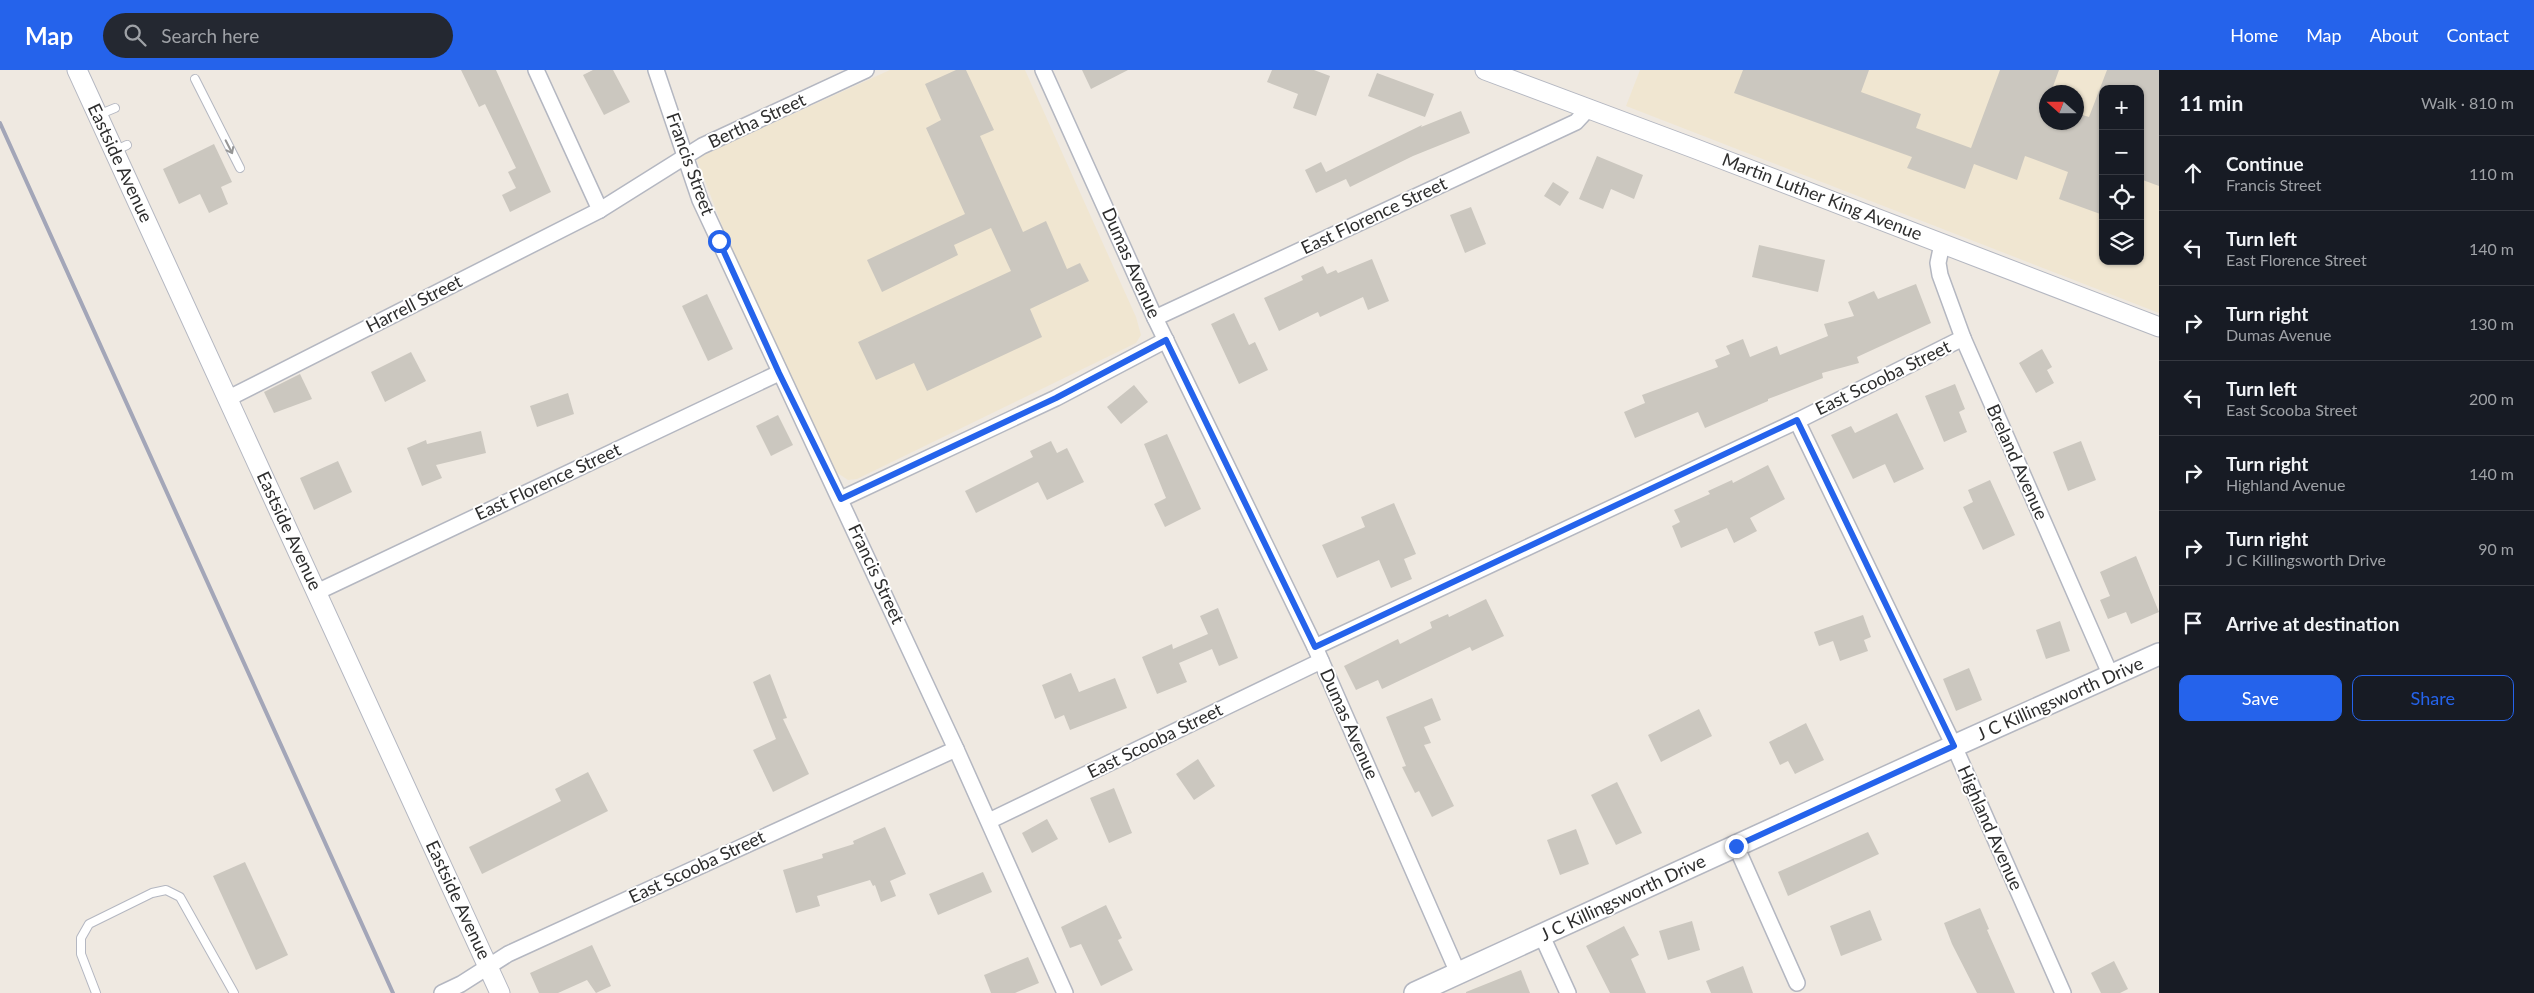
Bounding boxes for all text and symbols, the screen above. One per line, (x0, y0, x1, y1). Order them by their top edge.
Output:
search box (103, 13, 453, 58)
text: Map (25, 21, 73, 50)
icon: search (121, 21, 149, 49)
text: Search here (161, 24, 259, 47)
text: Home (2230, 24, 2278, 46)
text: Map (2306, 24, 2342, 46)
text: About (2370, 24, 2419, 46)
text: Contact (2447, 24, 2509, 46)
north arrow (2039, 85, 2084, 130)
map controls (2099, 85, 2144, 265)
button: + (2099, 85, 2144, 130)
street label: Bertha Street (704, 88, 809, 152)
text: 11 min (2179, 90, 2243, 115)
text: Walk · 810 m (2421, 93, 2514, 112)
street label: Eastside Avenue (84, 100, 158, 226)
street label: Francis Street (662, 109, 720, 218)
button: − (2099, 130, 2144, 175)
one-way arrow (225, 139, 234, 154)
street label: Martin Luther King Avenue (1719, 148, 1925, 244)
text: Continue (2226, 152, 2304, 175)
icon: ahead (2179, 159, 2207, 187)
text: 110 m (2469, 164, 2514, 183)
street label: East Florence Street (1297, 171, 1450, 258)
button: locate (2099, 175, 2144, 220)
text: Francis Street (2226, 175, 2322, 194)
street label: Dumas Avenue (1098, 204, 1166, 321)
button: layers (2099, 220, 2144, 265)
text: Turn left (2226, 227, 2297, 250)
route start (708, 230, 731, 253)
icon: left (2179, 234, 2207, 262)
text: 140 m (2469, 239, 2514, 258)
text: East Florence Street (2226, 250, 2367, 269)
street label: Harrell Street (362, 269, 466, 337)
text: Turn right (2226, 302, 2308, 325)
icon: right (2179, 309, 2207, 337)
text: 130 m (2469, 314, 2514, 333)
text: Dumas Avenue (2226, 325, 2332, 344)
street label: East Scooba Street (1811, 335, 1954, 419)
text: Turn left (2226, 377, 2297, 400)
icon: left (2179, 384, 2207, 412)
text: 200 m (2469, 389, 2514, 408)
street label: Breland Avenue (1983, 400, 2053, 523)
text: East Scooba Street (2226, 400, 2357, 419)
street label: East Florence Street (471, 437, 624, 524)
text: Turn right (2226, 452, 2308, 475)
icon: right (2179, 459, 2207, 487)
text: 140 m (2469, 464, 2514, 483)
street label: Eastside Avenue (253, 468, 327, 594)
text: Highland Avenue (2226, 475, 2345, 494)
street label: Francis Street (844, 520, 910, 627)
text: Turn right (2226, 527, 2308, 550)
icon: right (2179, 534, 2207, 562)
text: 90 m (2478, 539, 2514, 558)
text: J C Killingsworth Drive (2226, 550, 2386, 569)
icon: arrive (2179, 609, 2207, 637)
text: Arrive at destination (2226, 612, 2399, 635)
street label: J C Killingsworth Drive (1973, 651, 2146, 745)
street label: Dumas Avenue (1316, 665, 1384, 782)
button: Save (2179, 675, 2342, 721)
button: Share (2352, 675, 2514, 721)
street label: East Scooba Street (1083, 698, 1226, 782)
street label: Highland Avenue (1954, 762, 2028, 893)
street label: East Scooba Street (625, 825, 769, 907)
route end (1725, 835, 1748, 858)
street label: Eastside Avenue (422, 837, 496, 963)
street label: J C Killingsworth Drive (1536, 849, 1709, 945)

